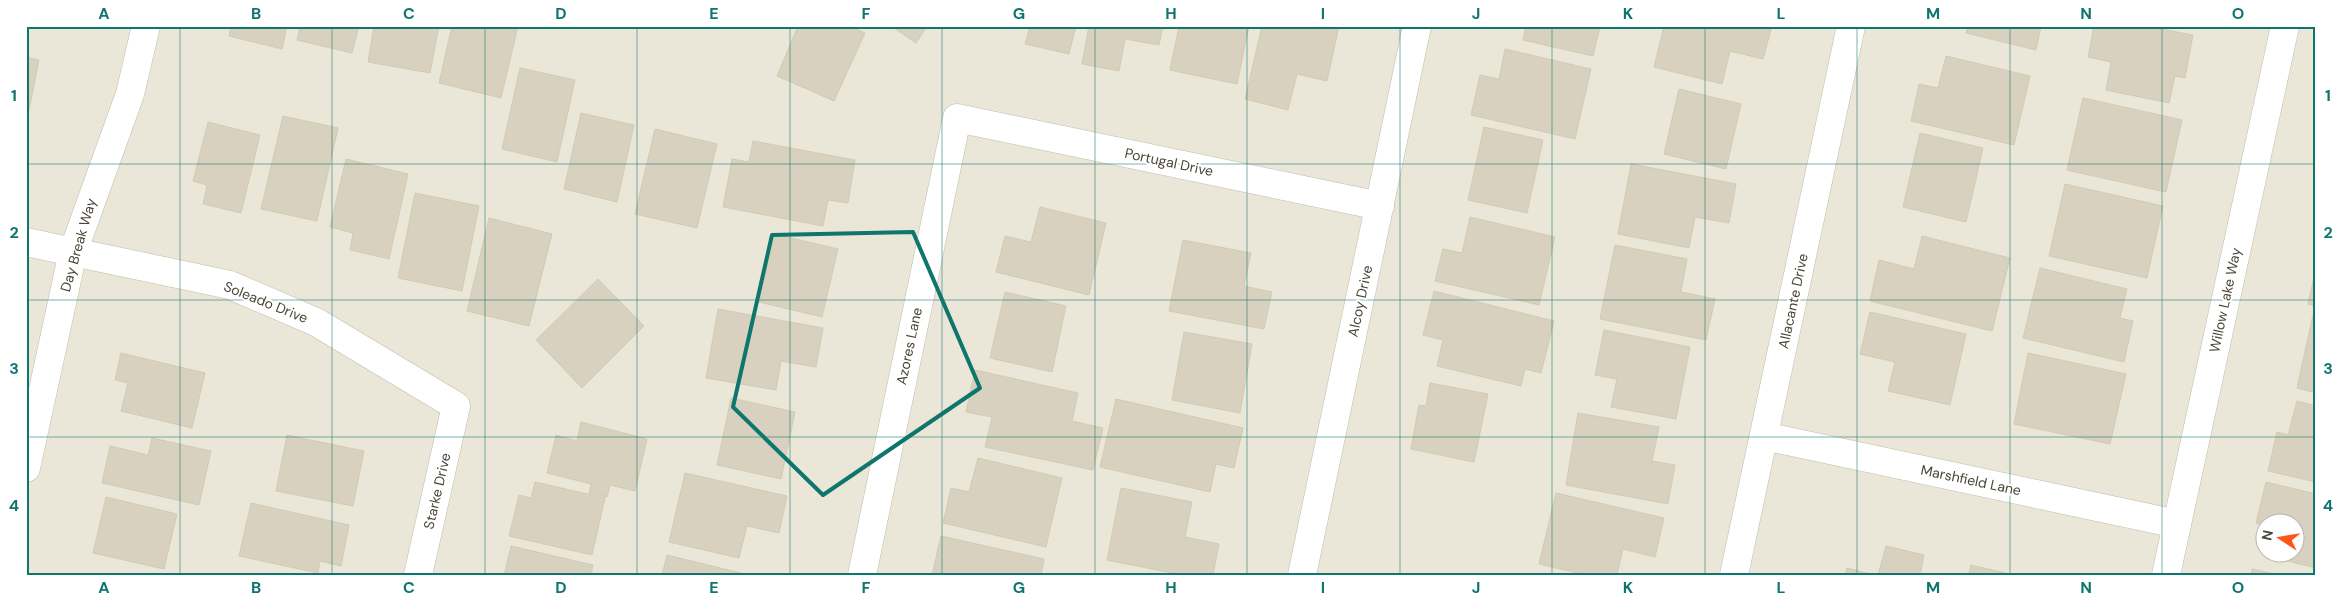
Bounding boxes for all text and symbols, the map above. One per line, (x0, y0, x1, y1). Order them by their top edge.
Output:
text: A (98, 3, 110, 24)
text: B (251, 3, 261, 24)
text: C (403, 3, 415, 24)
text: D (555, 3, 567, 24)
text: E (709, 3, 719, 24)
text: F (862, 3, 871, 24)
text: G (1013, 3, 1025, 24)
text: H (1165, 3, 1177, 24)
text: I (1321, 3, 1325, 24)
text: J (1472, 3, 1480, 24)
text: K (1623, 3, 1634, 24)
text: L (1777, 3, 1786, 24)
text: M (1926, 3, 1940, 24)
text: N (2080, 3, 2092, 24)
text: O (2232, 3, 2244, 24)
text: 1 (11, 85, 17, 106)
text: 1 (2325, 85, 2331, 106)
street label: Portugal Drive (1123, 144, 1215, 180)
street label: Day Break Way (56, 196, 100, 294)
text: 2 (9, 222, 19, 243)
text: 2 (2323, 222, 2333, 243)
street label: Willow Lake Way (2205, 246, 2245, 354)
street label: Allacante Drive (1774, 252, 1812, 350)
street label: Alcoy Drive (1344, 263, 1376, 338)
street label: Soleado Drive (221, 277, 311, 327)
street label: Azores Lane (892, 306, 926, 386)
text: 3 (9, 358, 19, 379)
text: 3 (2323, 358, 2333, 379)
street label: Starke Drive (419, 451, 455, 531)
street label: Marshfield Lane (1919, 461, 2023, 499)
text: 4 (9, 495, 19, 516)
text: 4 (2323, 495, 2333, 516)
north arrow (2254, 514, 2304, 564)
text: N (2257, 528, 2277, 542)
text: A (98, 577, 110, 598)
text: B (251, 577, 261, 598)
text: C (403, 577, 415, 598)
text: D (555, 577, 567, 598)
text: E (709, 577, 719, 598)
text: F (862, 577, 871, 598)
text: G (1013, 577, 1025, 598)
text: H (1165, 577, 1177, 598)
text: I (1321, 577, 1325, 598)
text: J (1472, 577, 1480, 598)
text: K (1623, 577, 1634, 598)
text: L (1777, 577, 1786, 598)
text: M (1926, 577, 1940, 598)
text: N (2080, 577, 2092, 598)
text: O (2232, 577, 2244, 598)

